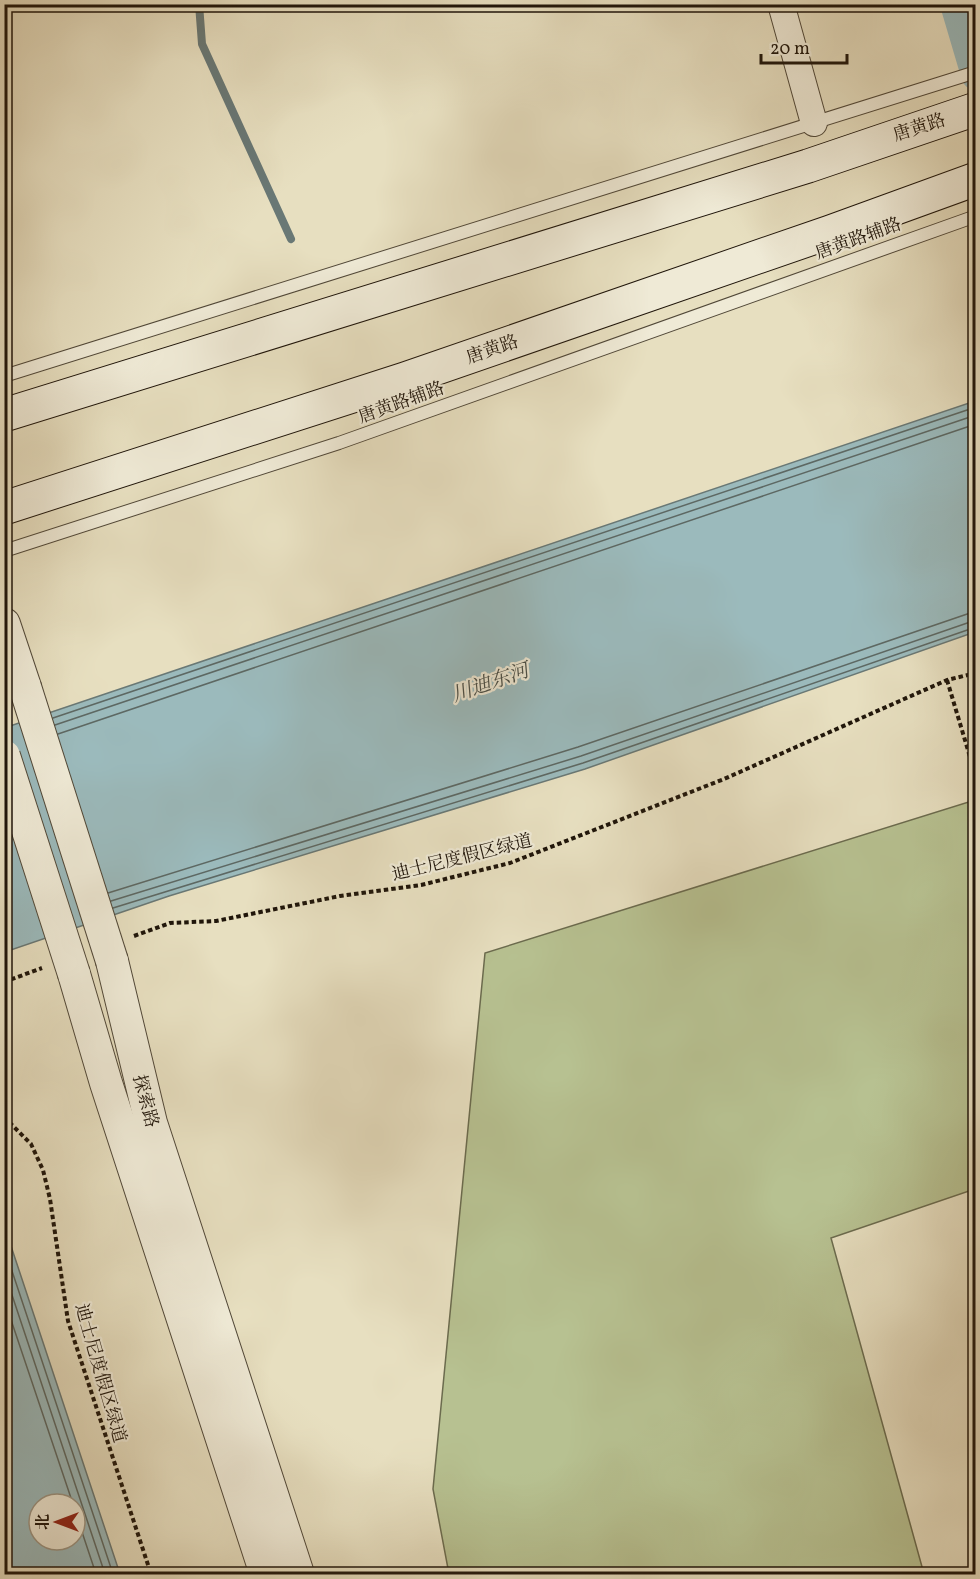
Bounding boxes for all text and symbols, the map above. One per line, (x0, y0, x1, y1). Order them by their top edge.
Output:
scale bar (761, 27, 846, 65)
text: 20 m (770, 37, 810, 62)
street label: 唐黄路 (890, 108, 949, 149)
street label: 唐黄路辅路 (812, 212, 905, 267)
street label: 唐黄路 (463, 330, 522, 371)
street label: 唐黄路辅路 (355, 376, 448, 431)
water label: 川迪东河 (448, 657, 536, 710)
street label: 迪士尼度假区绿道 (389, 829, 535, 888)
street label: 探索路 (125, 1072, 164, 1131)
street label: 迪士尼度假区绿道 (68, 1301, 131, 1446)
north arrow (27, 1492, 87, 1552)
text: 北 (33, 1514, 55, 1530)

